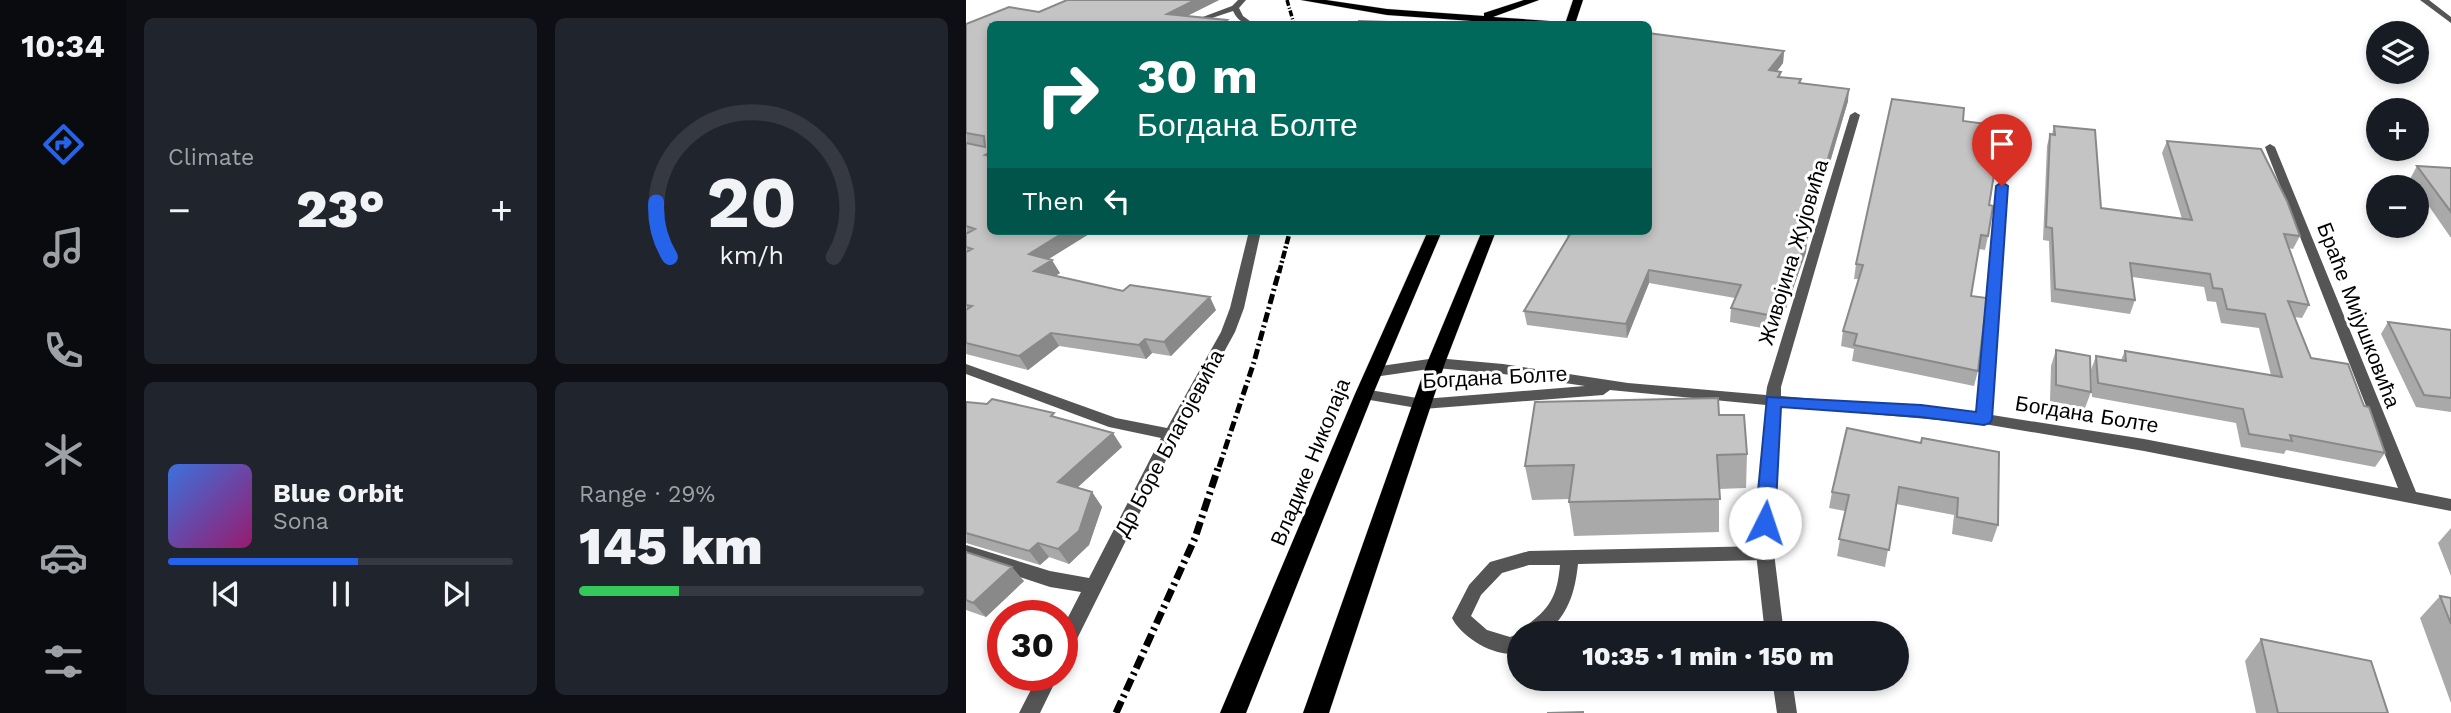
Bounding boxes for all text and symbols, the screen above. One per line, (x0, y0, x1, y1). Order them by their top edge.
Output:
map controls (2366, 21, 2429, 238)
button: layers (2366, 21, 2429, 84)
text: 10:34 (21, 27, 105, 65)
text: 30 m (1137, 47, 1258, 105)
icon: right (1022, 49, 1113, 140)
button: + (2366, 98, 2429, 161)
text: Богдана Болте (1137, 106, 1358, 144)
pin (1972, 114, 2032, 186)
icon: directions (39, 120, 88, 169)
icon: arrive (1983, 125, 2021, 163)
text: Climate (168, 144, 254, 171)
street label: Живојина Жујовића (1753, 156, 1833, 348)
text: 20 (706, 159, 797, 245)
button: − (2366, 175, 2429, 238)
text: 23° (296, 179, 385, 240)
icon: left (1098, 182, 1136, 220)
text: Then (1022, 186, 1084, 216)
text: − (168, 188, 191, 232)
text: + (490, 188, 513, 232)
street label: Браће Мијушковића (2312, 219, 2406, 411)
icon: music (39, 223, 88, 272)
text: km/h (719, 241, 784, 270)
icon: phone (39, 326, 88, 375)
street label: Др Боре Благојевића (1109, 345, 1229, 541)
street label: Богдана Болте (1422, 361, 1568, 393)
street label: Владике Николаја (1265, 375, 1355, 549)
street label: Богдана Болте (2013, 390, 2161, 438)
icon: climate (39, 430, 88, 479)
text: Blue Orbit (273, 478, 403, 508)
text: Range · 29% (579, 481, 715, 508)
position arrow (1728, 486, 1802, 560)
text: Sona (273, 508, 329, 535)
text: 145 km (579, 516, 763, 577)
icon: car (39, 533, 88, 582)
icon: previous (207, 575, 245, 613)
icon: pause (322, 575, 360, 613)
icon: next (437, 575, 475, 613)
speed limit sign: 30 (987, 600, 1078, 691)
icon: filters (39, 637, 88, 686)
text: 10:35 · 1 min · 150 m (1582, 641, 1834, 671)

